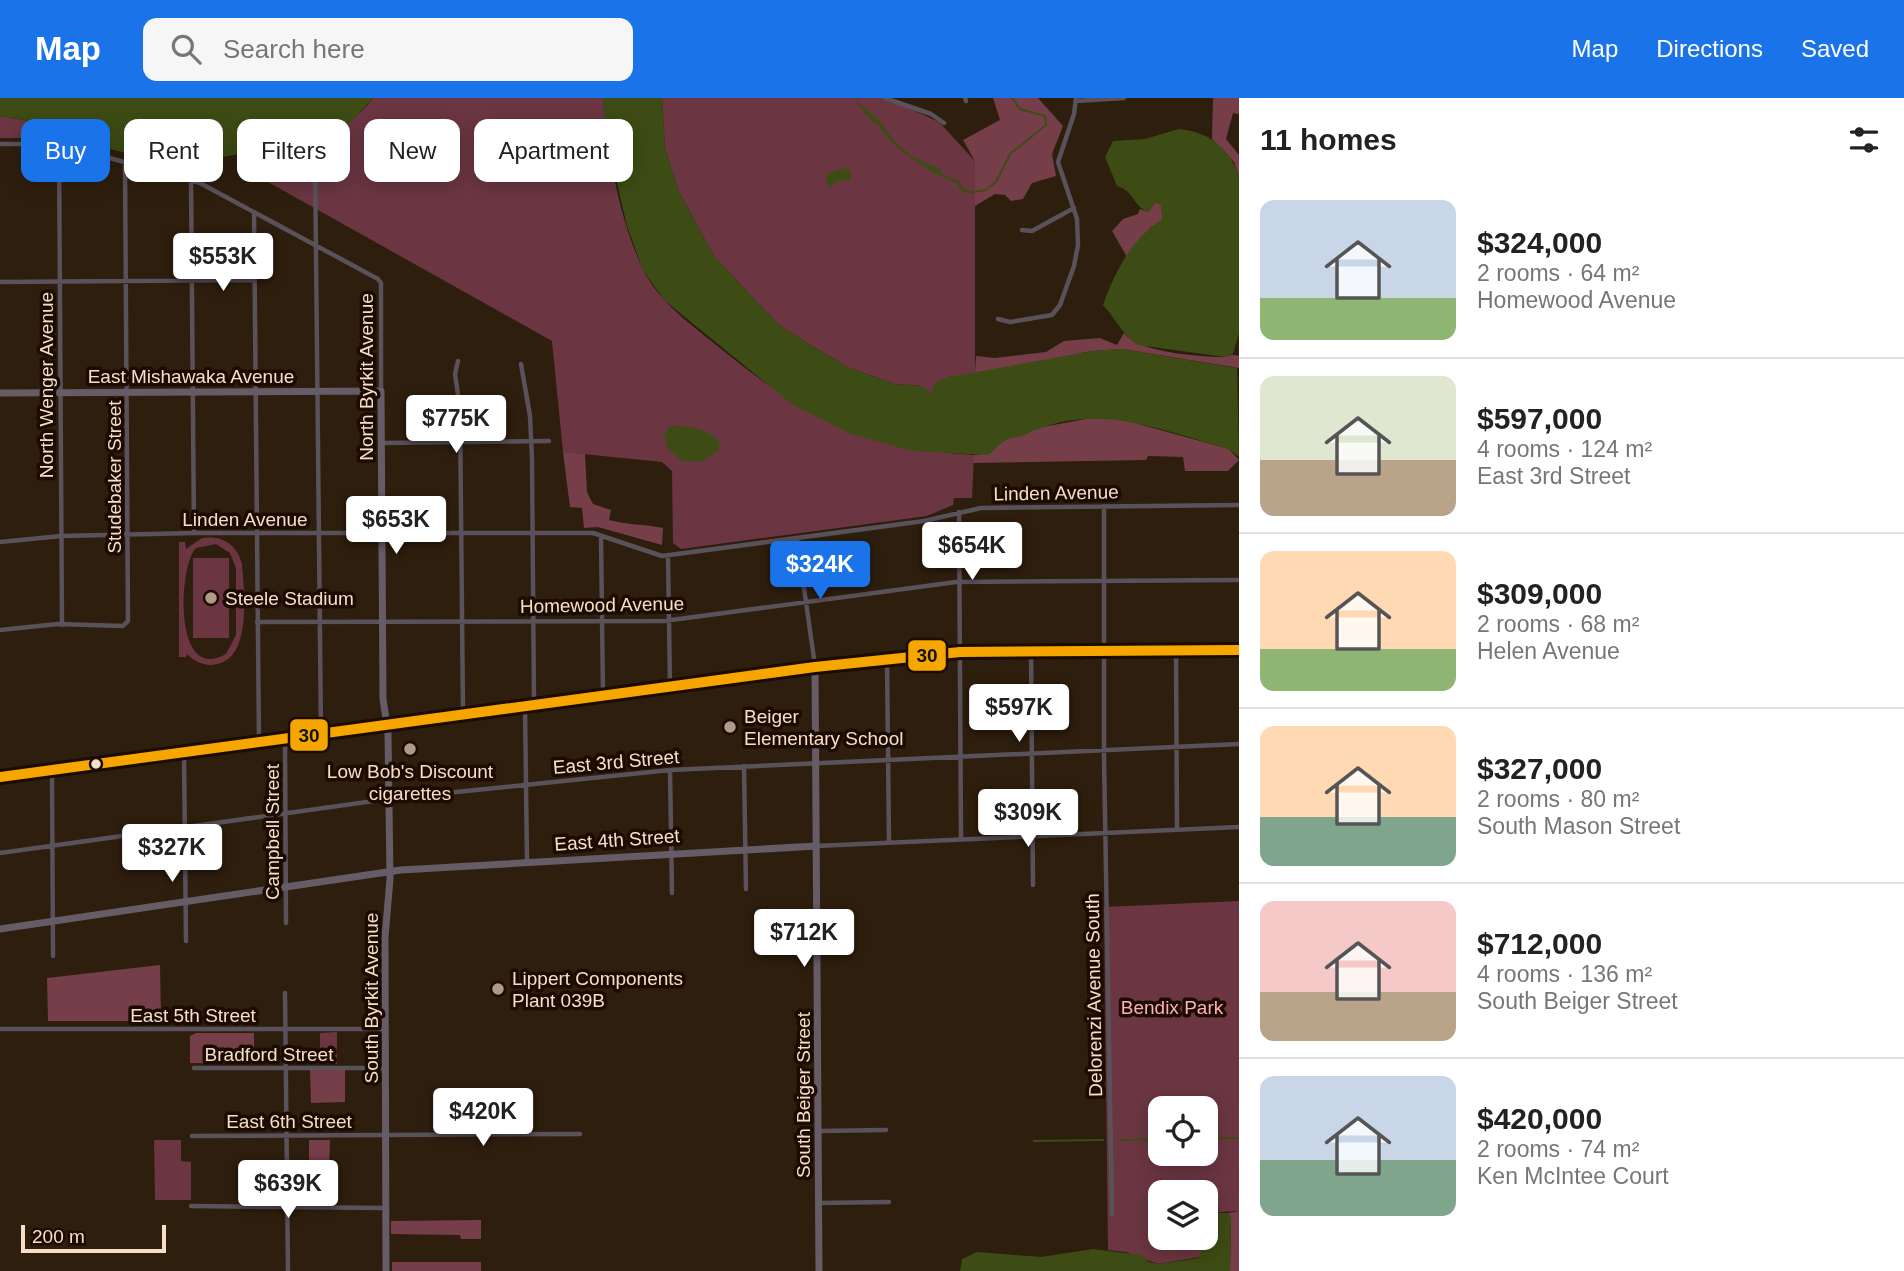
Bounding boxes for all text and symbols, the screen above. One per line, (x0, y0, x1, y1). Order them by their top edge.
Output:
search box (143, 18, 633, 81)
text: Map (35, 30, 101, 67)
icon: search (167, 30, 205, 68)
text: Search here (223, 34, 365, 64)
text: Map (1572, 35, 1618, 62)
text: Directions (1656, 35, 1763, 62)
text: Saved (1801, 35, 1869, 62)
chip: Buy (21, 119, 110, 182)
chip: Rent (124, 119, 223, 182)
chip: Filters (237, 119, 350, 182)
chip: New (364, 119, 460, 182)
chip: Apartment (474, 119, 633, 182)
icon: filters (1845, 121, 1883, 159)
text: 11 homes (1260, 123, 1397, 156)
text: $324,000 (1477, 226, 1602, 259)
icon: home (1316, 228, 1400, 312)
pin: $553K (174, 234, 272, 293)
text: $553K (189, 243, 257, 269)
text: 2 rooms · 64 m² (1477, 260, 1639, 286)
text: Homewood Avenue (1477, 287, 1676, 313)
street label: North Wenger Avenue (36, 292, 57, 478)
street label: North Byrkit Avenue (356, 293, 377, 461)
street label: East Mishawaka Avenue (88, 366, 294, 387)
pin: $775K (407, 396, 505, 455)
street label: Studebaker Street (104, 400, 125, 554)
text: $597,000 (1477, 402, 1602, 435)
icon: home (1316, 404, 1400, 488)
text: $775K (422, 405, 490, 431)
text: 4 rooms · 124 m² (1477, 436, 1652, 462)
text: East 3rd Street (1477, 463, 1630, 489)
street label: Linden Avenue (993, 481, 1119, 505)
pin: $653K (347, 496, 445, 556)
text: $653K (362, 506, 430, 532)
street label: Linden Avenue (182, 509, 308, 530)
pin: $654K (923, 522, 1021, 582)
text: $654K (938, 532, 1006, 558)
pin: $324K (771, 542, 869, 601)
text: $324K (786, 551, 854, 577)
text: $309,000 (1477, 577, 1602, 610)
icon: home (1316, 579, 1400, 663)
place label: Steele Stadium (225, 588, 354, 609)
marker: Steele Stadium (203, 590, 219, 606)
street label: Homewood Avenue (520, 593, 684, 617)
text: 2 rooms · 68 m² (1477, 611, 1639, 637)
text: Helen Avenue (1477, 638, 1620, 664)
line badge: 30 (907, 639, 947, 672)
text: 30 (916, 645, 938, 666)
pin: $597K (970, 684, 1068, 744)
text: $597K (985, 694, 1053, 720)
place label: Beiger Elementary School (744, 706, 903, 749)
line badge: 30 (289, 718, 329, 752)
marker: Beiger Elementary School (722, 719, 738, 735)
text: 30 (298, 725, 320, 746)
marker: Low Bob's Discount cigarettes (402, 741, 418, 757)
street label: East 3rd Street (552, 746, 681, 778)
text: $327,000 (1477, 752, 1602, 785)
icon: home (1316, 754, 1400, 838)
unlabelled marker (89, 757, 103, 771)
place label: Low Bob's Discount cigarettes (327, 761, 494, 804)
street label: Campbell Street (262, 763, 283, 900)
text: 2 rooms · 80 m² (1477, 786, 1639, 812)
pin: $309K (979, 790, 1077, 849)
text: $309K (994, 799, 1062, 825)
text: South Mason Street (1477, 813, 1680, 839)
pin: $327K (123, 824, 221, 884)
street label: East 4th Street (554, 825, 681, 855)
text: $327K (138, 834, 206, 860)
street label: Delorenzi Avenue South (1082, 893, 1106, 1097)
pin: $712K (755, 910, 853, 969)
street label: South Byrkit Avenue (361, 913, 382, 1083)
text: $712K (770, 919, 838, 945)
text: $712,000 (1477, 927, 1602, 960)
icon: home (1316, 929, 1400, 1013)
text: 4 rooms · 136 m² (1477, 961, 1652, 987)
place label: Lippert Components Plant 039B (512, 968, 683, 1011)
marker: Lippert Components Plant 039B (490, 981, 506, 997)
text: South Beiger Street (1477, 988, 1678, 1014)
park label: Bendix Park (1121, 997, 1224, 1018)
street label: East 5th Street (130, 1005, 257, 1026)
street label: South Beiger Street (793, 1011, 814, 1178)
street label: Bradford Street (205, 1044, 334, 1065)
pin: $420K (434, 1088, 532, 1148)
map controls (1148, 1096, 1218, 1250)
button: locate (1148, 1096, 1218, 1166)
text: $420K (449, 1098, 517, 1124)
text: $420,000 (1477, 1102, 1602, 1135)
icon: home (1316, 1104, 1400, 1188)
street label: East 6th Street (226, 1111, 353, 1132)
text: 2 rooms · 74 m² (1477, 1136, 1639, 1162)
pin: $639K (239, 1160, 337, 1220)
text: Ken McIntee Court (1477, 1163, 1669, 1189)
text: $639K (254, 1170, 322, 1196)
button: layers (1148, 1180, 1218, 1250)
scale bar (21, 1222, 166, 1254)
text: 200 m (32, 1226, 85, 1247)

